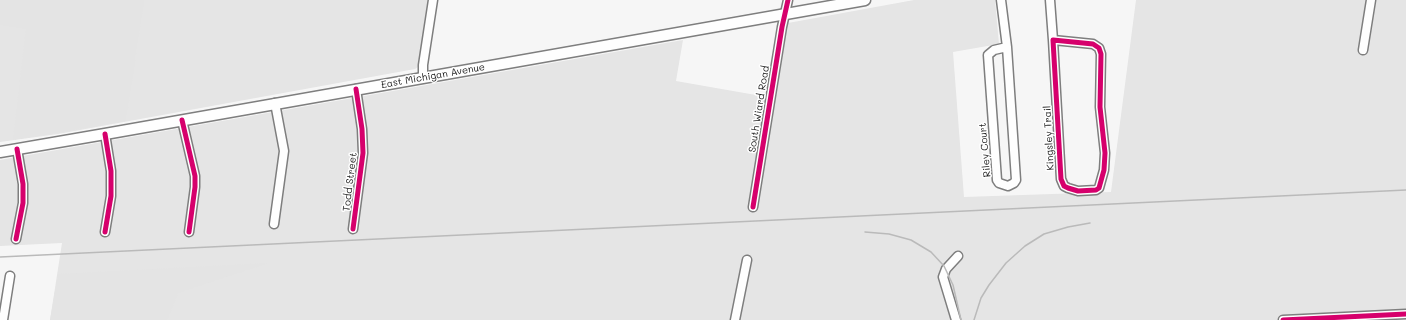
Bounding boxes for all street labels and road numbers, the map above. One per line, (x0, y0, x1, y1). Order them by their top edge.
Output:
street label: East Michigan Avenue (380, 61, 486, 91)
street label: South Wiard Road (746, 65, 772, 153)
street label: Kingsley Trail (1041, 105, 1057, 171)
street label: Riley Court (977, 122, 993, 178)
street label: Todd Street (340, 152, 360, 212)

